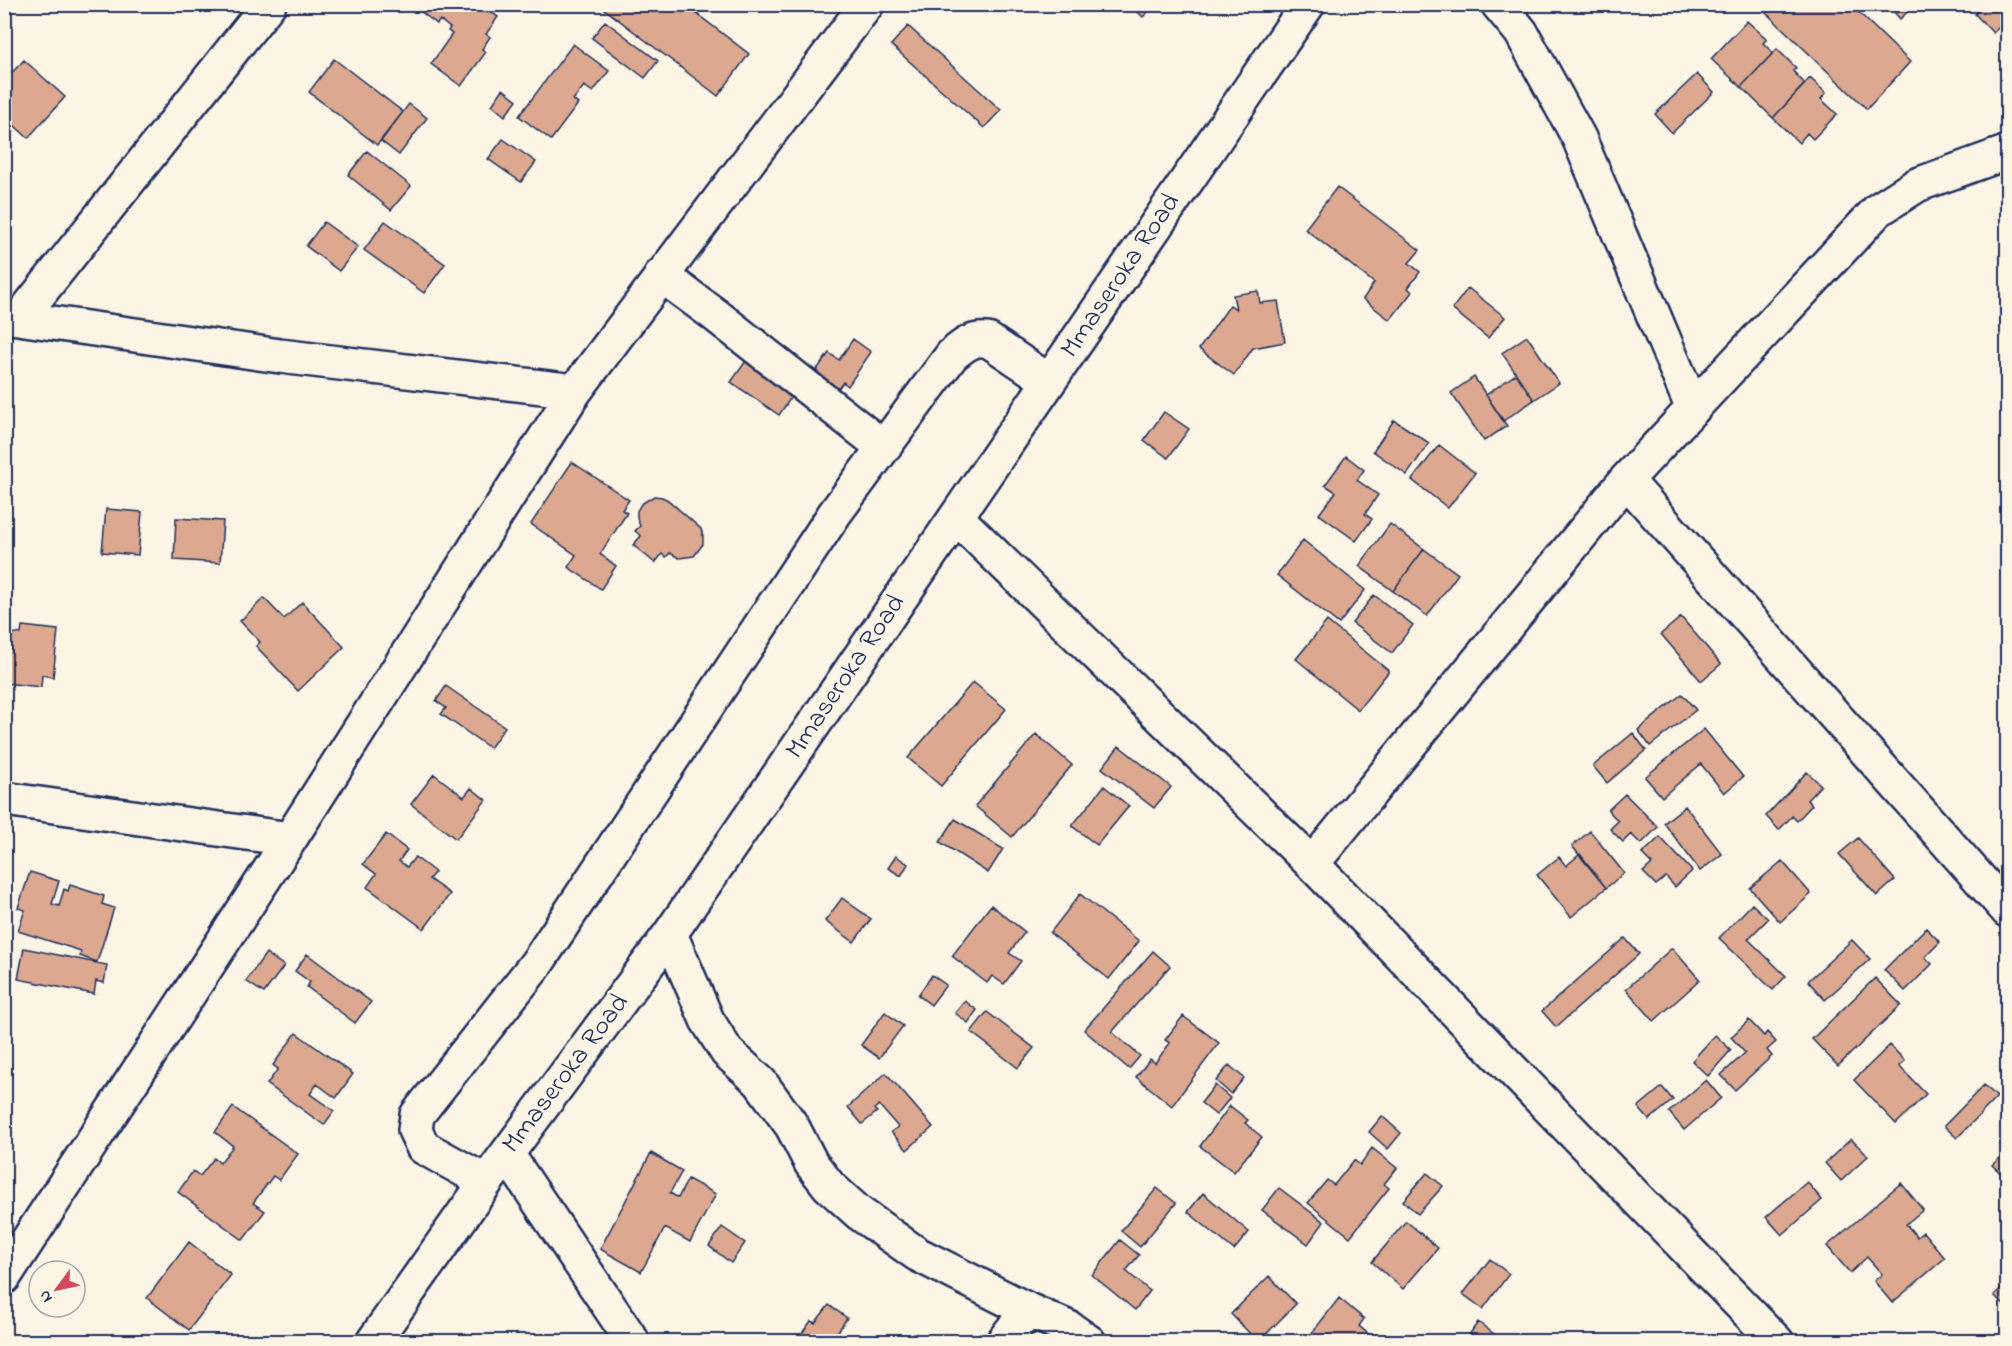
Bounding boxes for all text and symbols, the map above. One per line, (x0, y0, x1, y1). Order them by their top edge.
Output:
street label: Mmaseroka Road (1051, 186, 1191, 366)
street label: Mmaseroka Road (776, 587, 916, 767)
street label: Mmaseroka Road (493, 986, 639, 1162)
north arrow (27, 1259, 87, 1319)
text: N (33, 1285, 59, 1307)

